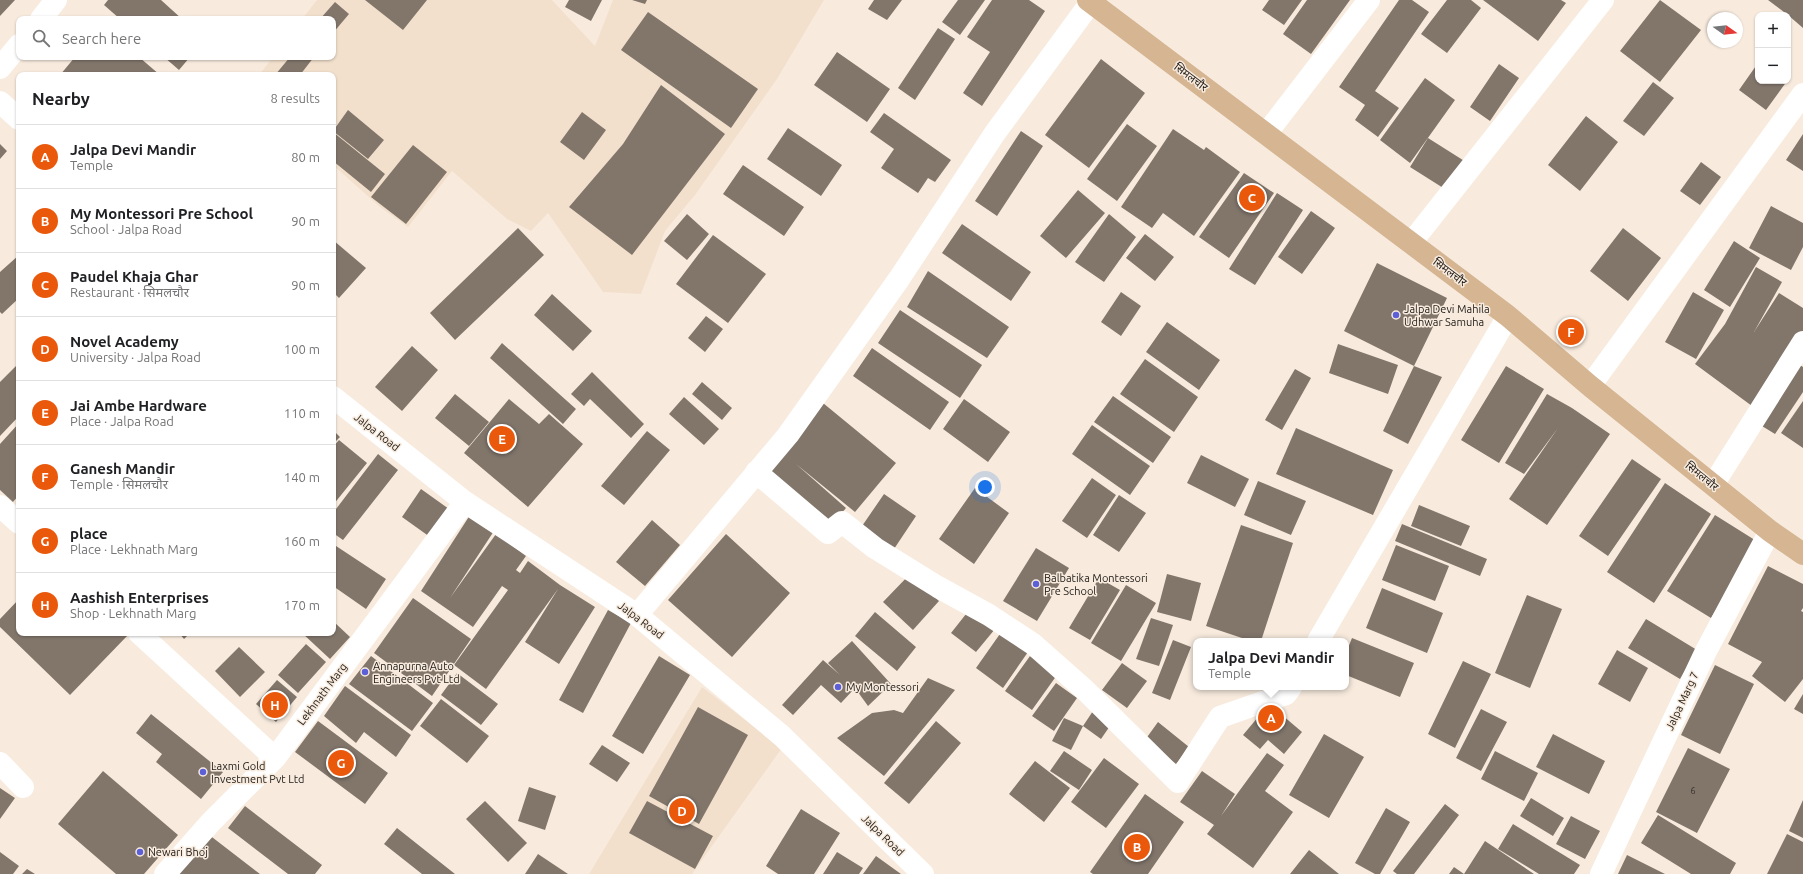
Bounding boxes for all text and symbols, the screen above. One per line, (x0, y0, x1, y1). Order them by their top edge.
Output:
north arrow (1707, 12, 1743, 48)
map controls (1755, 12, 1791, 84)
button: + (1755, 12, 1791, 48)
search box (16, 16, 336, 60)
icon: search (30, 27, 52, 49)
text: Search here (62, 30, 141, 47)
button: − (1755, 48, 1791, 84)
street label: सिमलचौर (1172, 61, 1210, 94)
text: Nearby (32, 89, 90, 108)
text: 8 results (270, 91, 320, 105)
text: Jalpa Devi Mandir (70, 141, 196, 158)
text: A (40, 150, 50, 164)
text: 80 m (291, 150, 320, 164)
text: Temple (70, 158, 113, 172)
pin: C (1239, 183, 1265, 213)
text: My Montessori Pre School (70, 205, 253, 222)
text: B (41, 214, 49, 228)
text: 90 m (291, 214, 320, 228)
text: School · Jalpa Road (70, 222, 182, 236)
street label: सिमलचौर (1431, 256, 1469, 289)
text: Paudel Khaja Ghar (70, 268, 198, 285)
text: C (41, 278, 49, 292)
text: 90 m (291, 278, 320, 292)
text: Restaurant · सिमलचौर (70, 285, 189, 299)
place label: Jalpa Devi Mahila Udhwar Samuha (1404, 303, 1490, 328)
marker: Jalpa Devi Mahila Udhwar Samuha (1391, 310, 1401, 320)
pin: F (1558, 317, 1584, 347)
text: Novel Academy (70, 333, 179, 350)
text: D (40, 342, 50, 356)
text: 100 m (284, 342, 320, 356)
text: University · Jalpa Road (70, 350, 201, 364)
text: Jai Ambe Hardware (70, 397, 207, 414)
text: E (41, 406, 49, 420)
text: 110 m (284, 406, 320, 420)
street label: Jalpa Road (352, 411, 402, 453)
text: Place · Jalpa Road (70, 414, 174, 428)
pin: E (489, 424, 515, 454)
street label: सिमलचौर (1683, 459, 1721, 493)
text: Ganesh Mandir (70, 460, 175, 477)
text: F (41, 470, 49, 484)
text: 140 m (284, 470, 320, 484)
text: Temple · सिमलचौर (70, 477, 168, 491)
your location (975, 477, 995, 497)
text: place (70, 525, 108, 542)
text: G (41, 534, 50, 548)
text: 160 m (284, 534, 320, 548)
text: Place · Lekhnath Marg (70, 542, 198, 556)
place label: Balbatika Montessori Pre School (1044, 572, 1148, 597)
marker: Balbatika Montessori Pre School (1031, 579, 1041, 589)
text: Aashish Enterprises (70, 589, 209, 606)
text: H (40, 598, 50, 612)
text: 170 m (284, 598, 320, 612)
street label: Jalpa Road (616, 599, 666, 641)
text: Shop · Lekhnath Marg (70, 606, 196, 620)
popup (1193, 638, 1349, 690)
text: Jalpa Devi Mandir (1208, 649, 1334, 666)
place label: Annapurna Auto Engineers Pvt Ltd (373, 660, 460, 685)
street label: Lekhnath Marg (295, 661, 349, 727)
text: Temple (1208, 666, 1251, 680)
marker: Annapurna Auto Engineers Pvt Ltd (360, 667, 370, 677)
street label: Jalpa Marg 7 (1663, 670, 1701, 732)
place label: My Montessori (846, 681, 919, 693)
marker: My Montessori (833, 682, 843, 692)
pin: H (262, 690, 288, 720)
pin: A (1258, 703, 1284, 733)
pin: G (328, 748, 354, 778)
place label: Laxmi Gold Investment Pvt Ltd (211, 760, 305, 785)
marker: Laxmi Gold Investment Pvt Ltd (198, 767, 208, 777)
house number: 6 (1690, 786, 1696, 796)
pin: D (669, 796, 695, 826)
street label: Jalpa Road (859, 812, 907, 858)
pin: B (1124, 832, 1150, 862)
place label: Newari Bhoj (148, 846, 208, 858)
marker: Newari Bhoj (135, 847, 145, 857)

